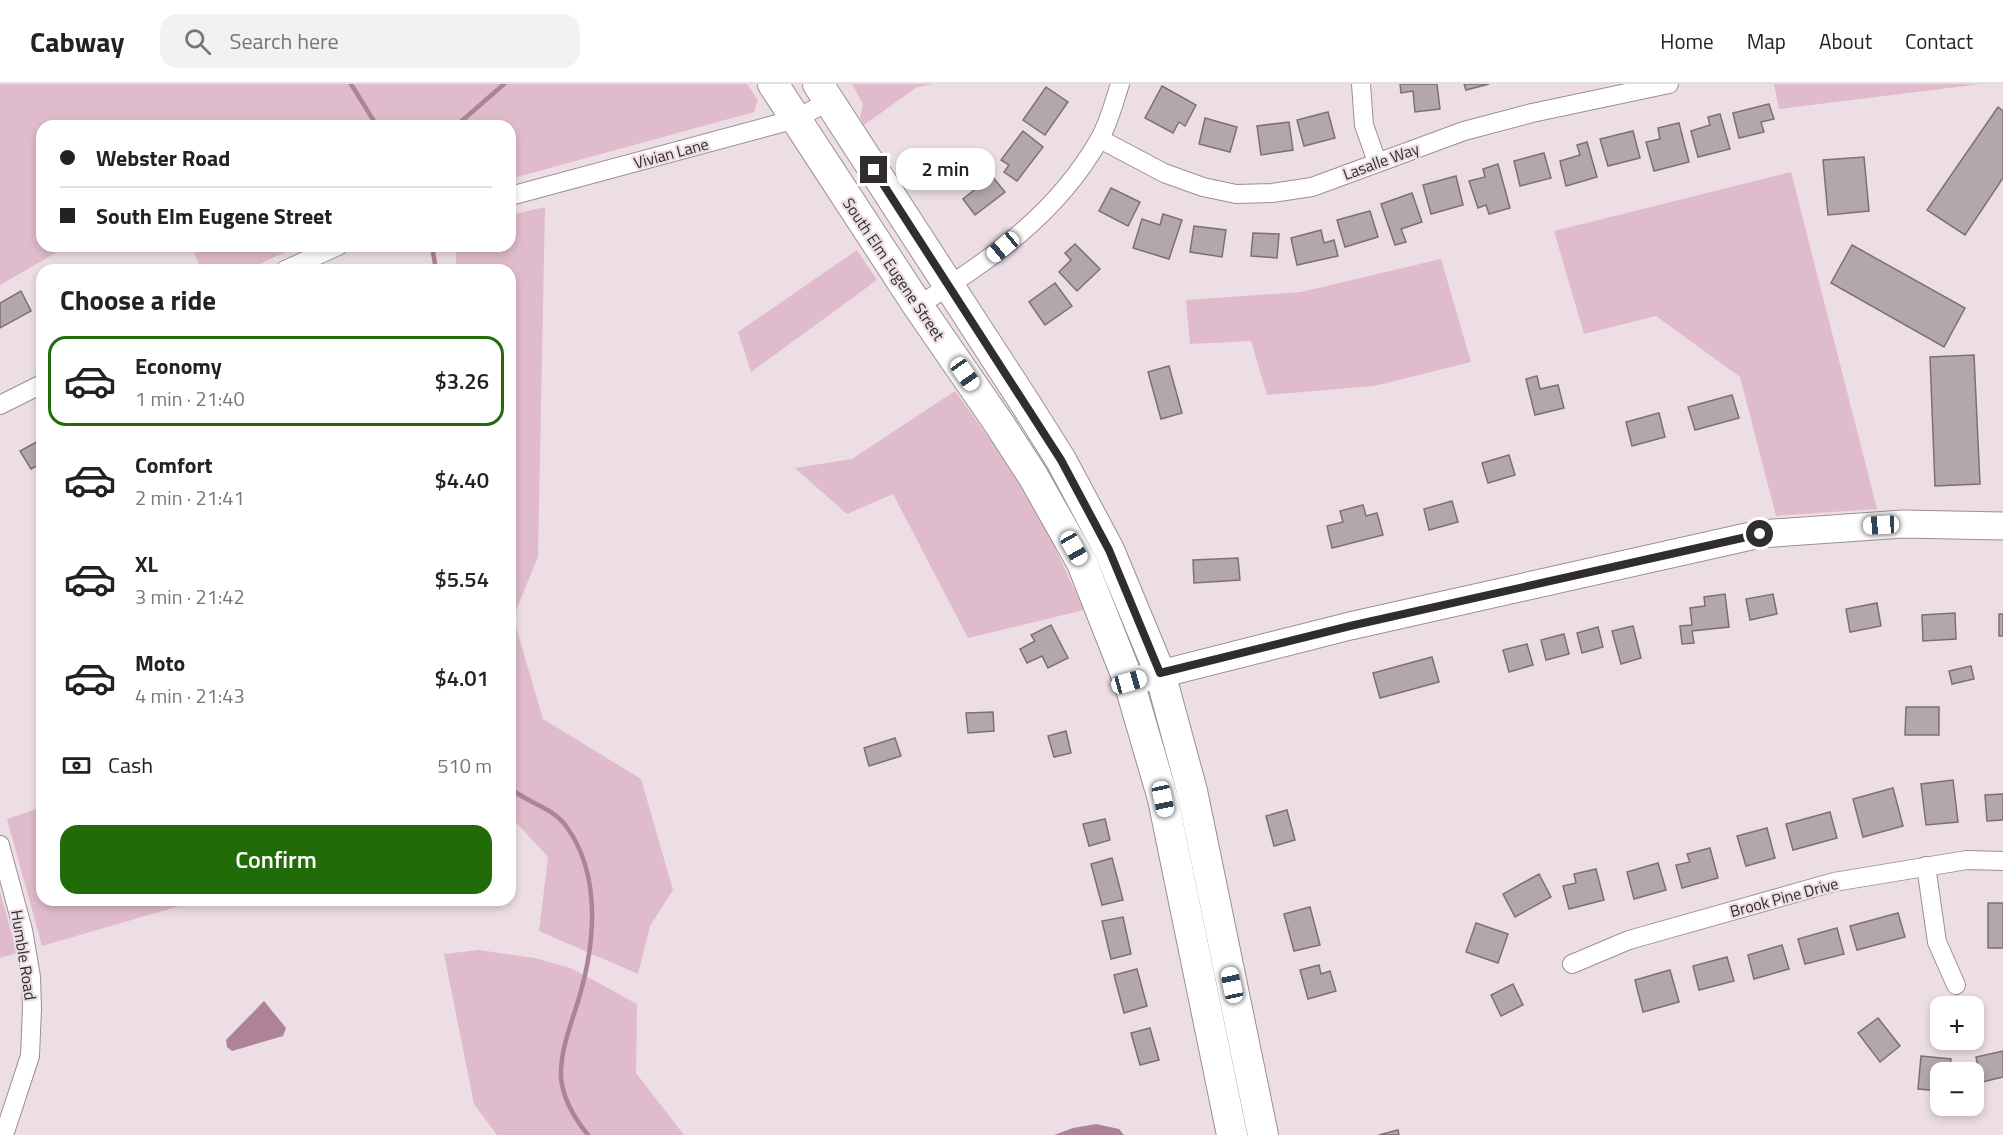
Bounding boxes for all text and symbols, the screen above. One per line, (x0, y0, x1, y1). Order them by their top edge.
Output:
search box (160, 14, 580, 68)
text: Cabway (30, 20, 124, 63)
text: Search here (229, 24, 339, 58)
icon: search (181, 25, 214, 58)
text: Home (1660, 25, 1714, 57)
text: Map (1747, 25, 1786, 57)
text: About (1819, 25, 1872, 57)
text: Contact (1905, 25, 1973, 57)
street label: Vivian Lane (631, 132, 711, 174)
street label: Lasalle Way (1339, 136, 1423, 186)
text: Webster Road (96, 141, 230, 175)
callout: 2 min (895, 149, 994, 191)
text: 2 min (921, 153, 970, 184)
route end (860, 156, 887, 183)
street label: South Elm Eugene Street (837, 193, 951, 346)
text: South Elm Eugene Street (96, 199, 332, 233)
car (983, 229, 1023, 265)
text: Choose a ride (60, 279, 216, 320)
text: Economy (135, 349, 222, 383)
icon: car (63, 354, 117, 408)
car (947, 354, 983, 394)
text: $3.26 (434, 364, 489, 398)
text: 1 min · 21:40 (135, 383, 245, 414)
text: Comfort (135, 448, 213, 482)
icon: car (63, 453, 117, 507)
text: $4.40 (434, 463, 489, 497)
text: 2 min · 21:41 (135, 482, 245, 513)
car (1863, 515, 1899, 535)
route start (1746, 520, 1773, 547)
car (1057, 528, 1091, 568)
text: XL (135, 547, 158, 581)
icon: car (63, 552, 117, 606)
text: $5.54 (434, 562, 489, 596)
text: 3 min · 21:42 (135, 581, 245, 612)
text: Moto (135, 646, 185, 680)
icon: car (63, 651, 117, 705)
text: $4.01 (434, 661, 489, 695)
car (1109, 668, 1149, 696)
text: 4 min · 21:43 (135, 680, 245, 711)
text: Cash (108, 748, 153, 782)
icon: cash (60, 749, 93, 782)
text: 510 m (437, 750, 492, 781)
car (1150, 780, 1176, 818)
button: Confirm (60, 825, 492, 894)
street label: Brook Pine Drive (1727, 871, 1841, 923)
street label: Humble Road (5, 908, 43, 1002)
car (1219, 966, 1245, 1004)
map controls (1930, 996, 1984, 1116)
button: + (1930, 996, 1984, 1050)
button: − (1930, 1062, 1984, 1116)

